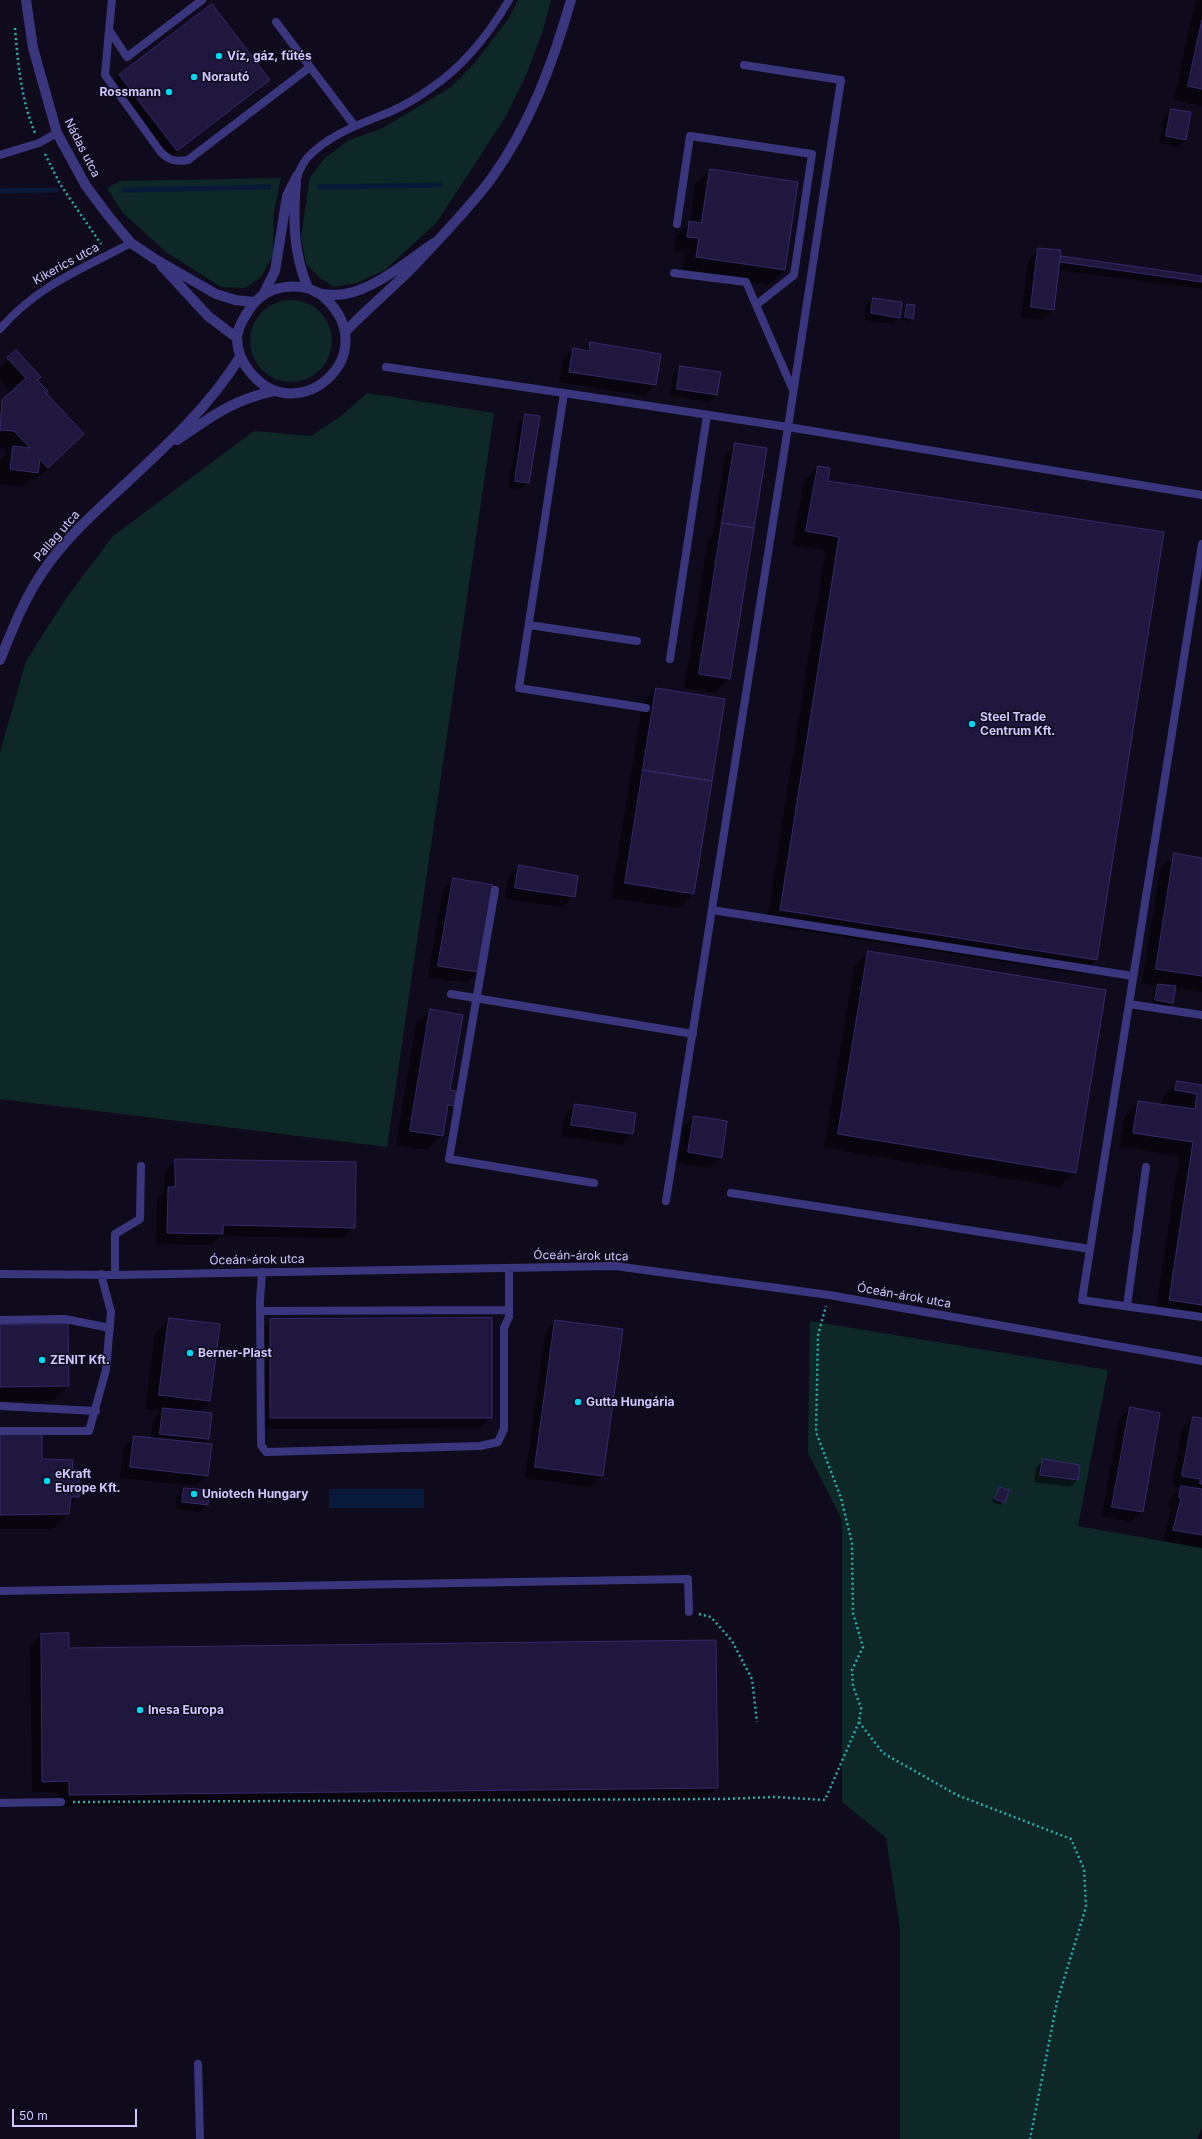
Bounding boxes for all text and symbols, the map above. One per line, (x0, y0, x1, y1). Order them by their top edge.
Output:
place label: Víz, gáz, fűtés (227, 49, 312, 63)
marker: Víz, gáz, fűtés (214, 51, 224, 61)
place label: Norautó (202, 70, 249, 84)
marker: Norautó (189, 72, 199, 82)
place label: Rossmann (100, 85, 161, 99)
marker: Rossmann (164, 87, 174, 97)
street label: Nádas utca (61, 116, 103, 180)
street label: Kikerics utca (30, 240, 102, 288)
street label: Pallag utca (31, 508, 83, 564)
place label: Steel Trade Centrum Kft. (980, 710, 1055, 738)
marker: Steel Trade Centrum Kft. (967, 719, 977, 729)
street label: Óceán-árok utca (533, 1248, 629, 1264)
street label: Óceán-árok utca (209, 1252, 305, 1268)
street label: Óceán-árok utca (856, 1281, 952, 1311)
place label: Berner-Plast (198, 1346, 272, 1360)
marker: Berner-Plast (185, 1348, 195, 1358)
place label: ZENIT Kft. (50, 1353, 110, 1367)
marker: ZENIT Kft. (37, 1355, 47, 1365)
place label: Gutta Hungária (586, 1395, 674, 1409)
marker: Gutta Hungária (573, 1397, 583, 1407)
place label: eKraft Europe Kft. (55, 1467, 121, 1495)
marker: eKraft Europe Kft. (42, 1476, 52, 1486)
place label: Uniotech Hungary (202, 1487, 308, 1501)
marker: Uniotech Hungary (189, 1489, 199, 1499)
place label: Inesa Europa (148, 1703, 224, 1717)
marker: Inesa Europa (135, 1705, 145, 1715)
scale bar (14, 2101, 139, 2127)
text: 50 m (19, 2108, 48, 2123)

